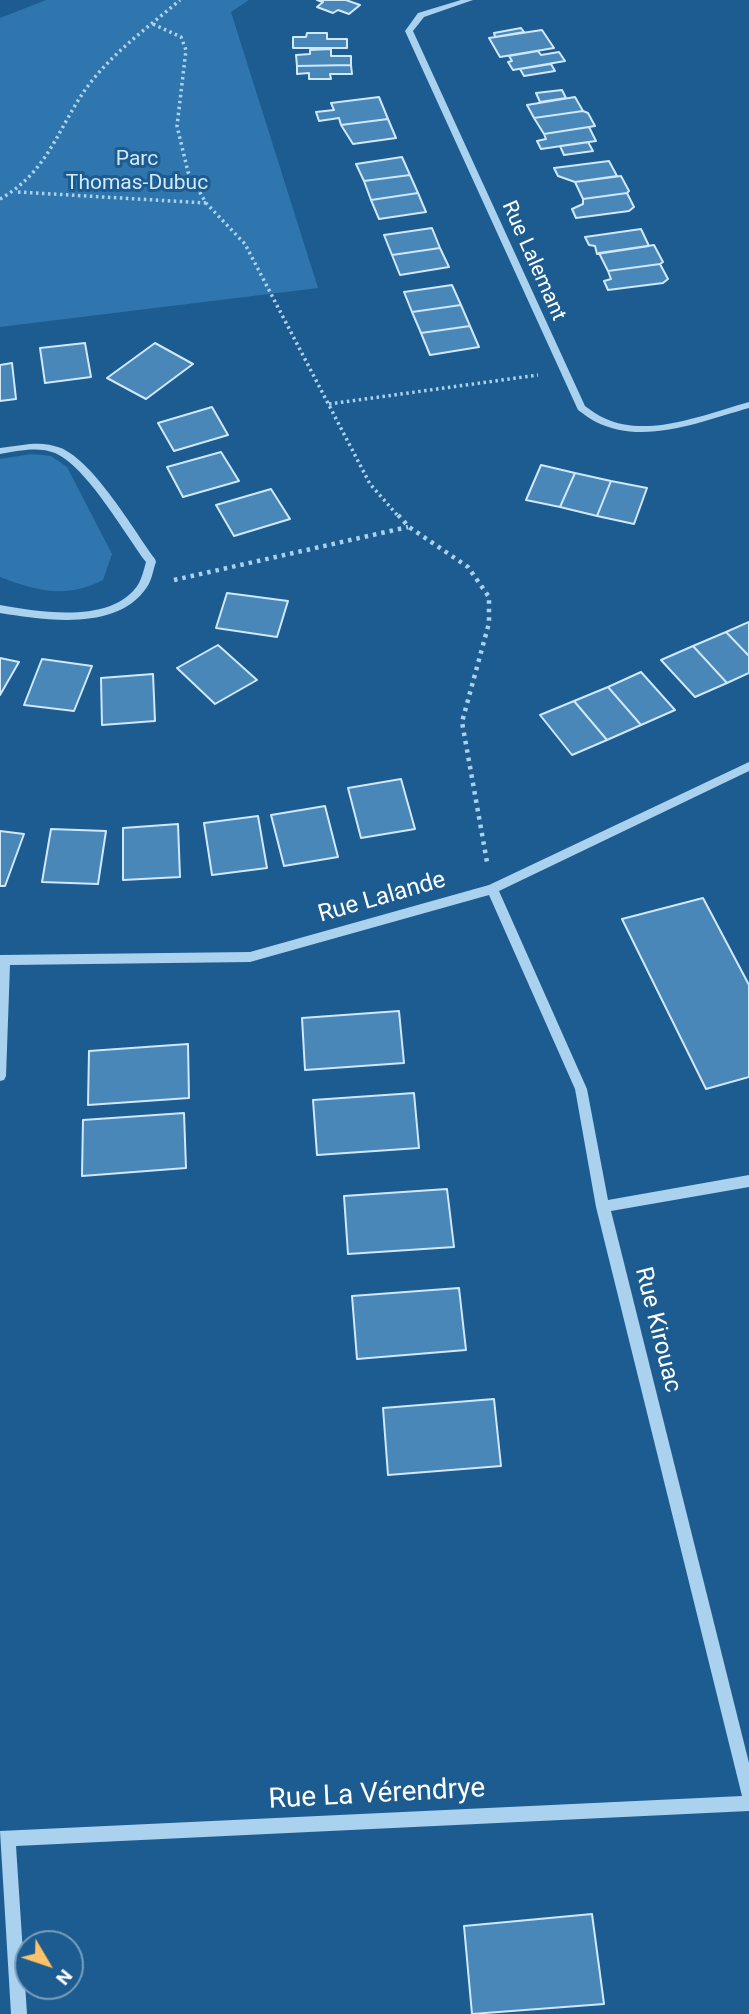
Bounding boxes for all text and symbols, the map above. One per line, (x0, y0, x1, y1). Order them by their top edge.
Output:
park label: Parc Thomas-Dubuc (66, 147, 208, 197)
street label: Rue Lalemant (495, 197, 571, 325)
street label: Rue Lalande (315, 866, 449, 930)
street label: Rue Kirouac (628, 1264, 686, 1396)
street label: Rue La Vérendrye (268, 1773, 486, 1817)
north arrow (14, 1930, 84, 2000)
text: N (51, 1965, 77, 1990)

